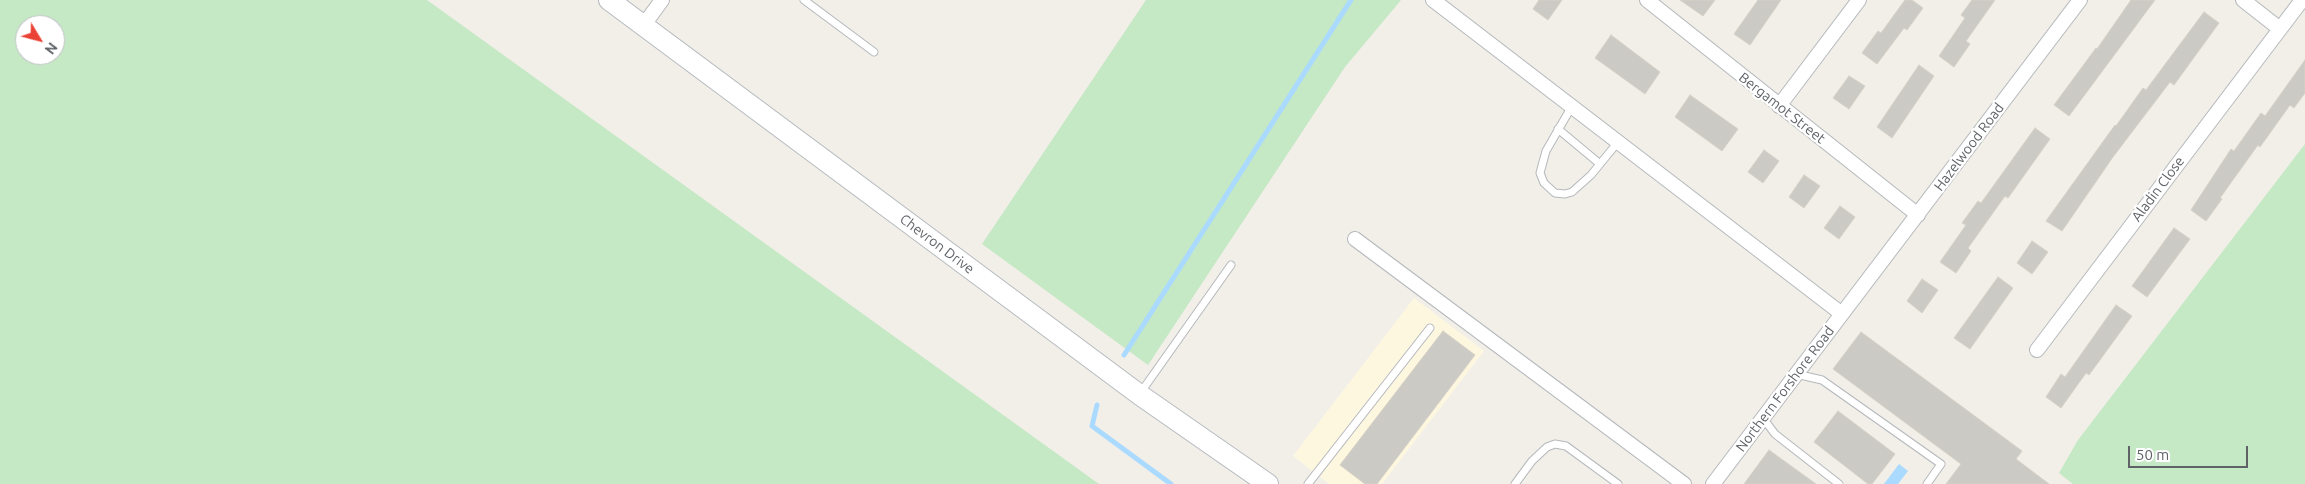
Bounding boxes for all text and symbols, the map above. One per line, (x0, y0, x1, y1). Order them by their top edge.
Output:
north arrow (15, 15, 65, 65)
text: N (42, 39, 61, 57)
street label: Bergamot Street (1735, 69, 1829, 147)
street label: Hazelwood Road (1931, 100, 2007, 194)
street label: Aladin Close (2128, 153, 2188, 225)
street label: Chevron Drive (896, 211, 978, 277)
street label: Northern Forshore Road (1732, 323, 1838, 455)
scale bar (2130, 436, 2250, 468)
text: 50 m (2136, 446, 2169, 463)

